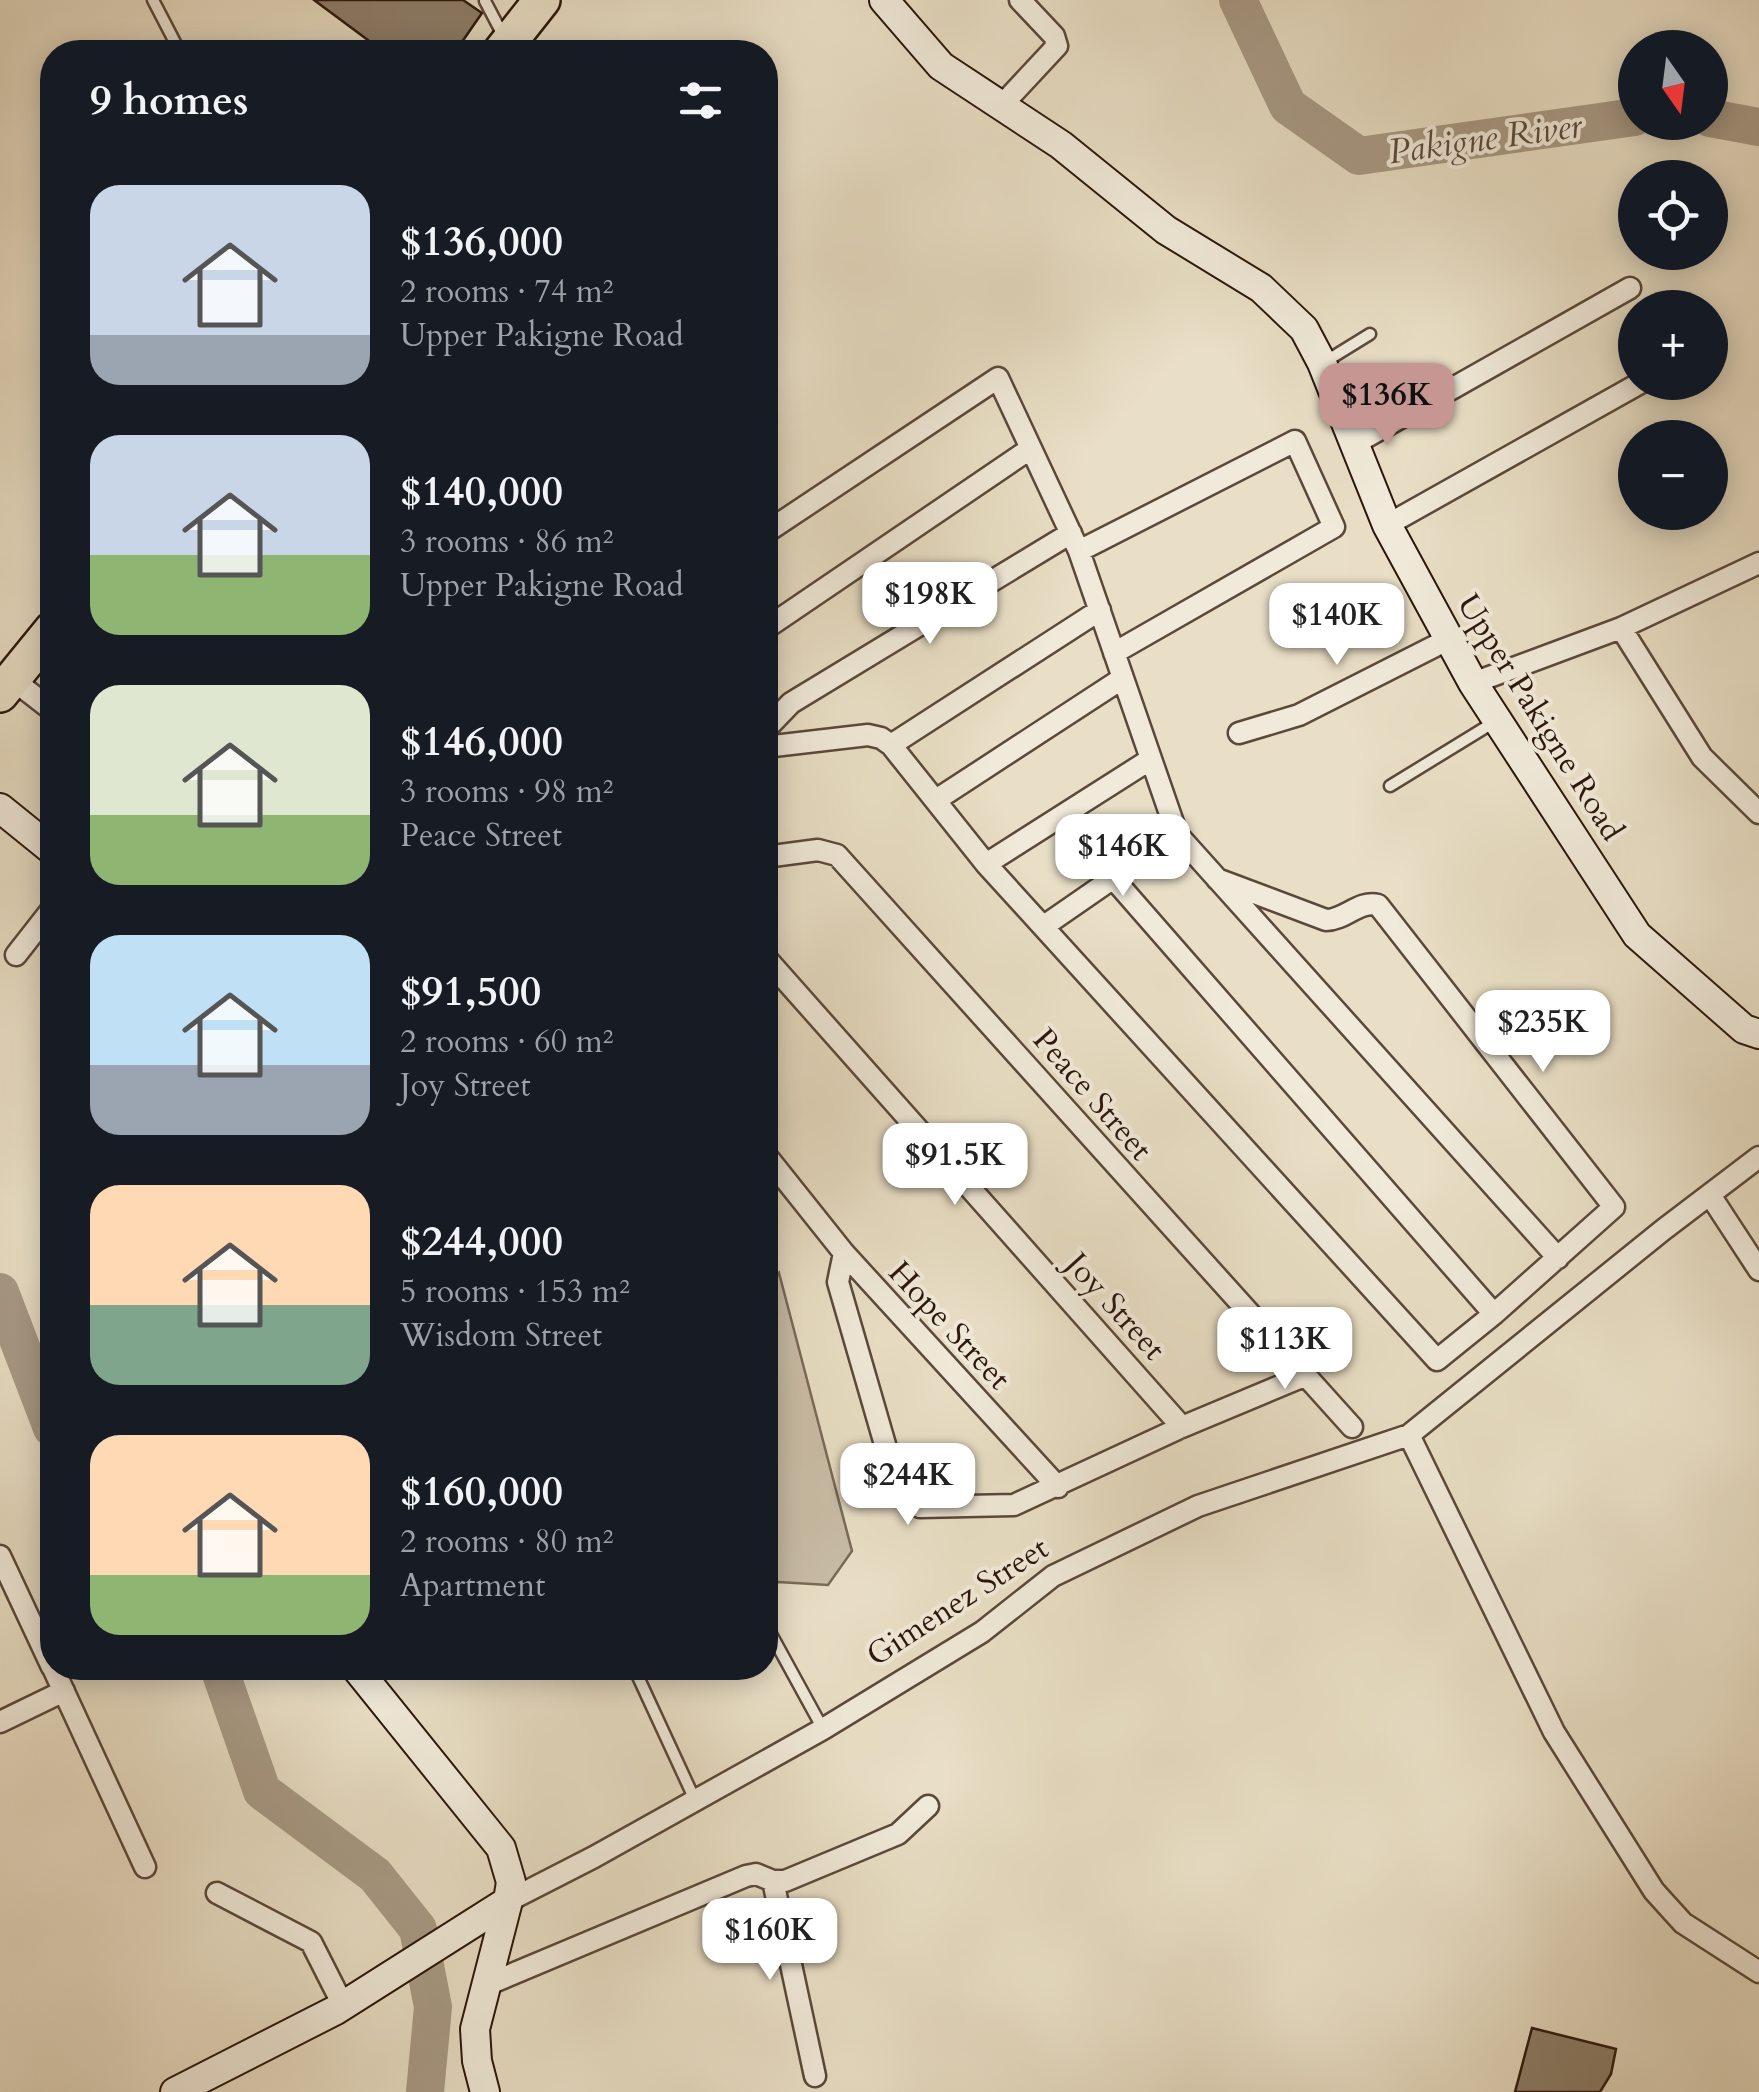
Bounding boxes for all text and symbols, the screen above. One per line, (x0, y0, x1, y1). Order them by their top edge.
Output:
north arrow (1618, 30, 1728, 140)
map controls (1618, 30, 1728, 530)
text: 9 homes (90, 72, 248, 129)
icon: filters (673, 73, 728, 128)
water label: Pakigne River (1385, 101, 1586, 176)
button: locate (1618, 160, 1728, 270)
text: $136,000 (400, 213, 563, 270)
icon: home (170, 225, 290, 345)
text: 2 rooms · 74 m² (400, 270, 613, 314)
button: + (1618, 290, 1728, 400)
text: Upper Pakigne Road (400, 314, 683, 358)
pin: $136K (1317, 363, 1457, 448)
text: $136K (1341, 373, 1433, 417)
button: − (1618, 420, 1728, 530)
text: $140,000 (400, 463, 563, 520)
icon: home (170, 475, 290, 595)
text: 3 rooms · 86 m² (400, 520, 613, 564)
pin: $198K (860, 562, 1000, 647)
text: Upper Pakigne Road (400, 564, 683, 608)
text: $198K (884, 572, 976, 616)
pin: $140K (1267, 583, 1407, 668)
street label: Upper Pakigne Road (1446, 586, 1634, 849)
text: $140K (1291, 593, 1383, 637)
text: $146,000 (400, 713, 563, 770)
icon: home (170, 725, 290, 845)
text: 3 rooms · 98 m² (400, 770, 613, 814)
text: Peace Street (400, 814, 562, 858)
pin: $146K (1053, 814, 1193, 899)
text: $146K (1077, 824, 1169, 868)
text: $91,500 (400, 963, 541, 1020)
icon: home (170, 975, 290, 1095)
pin: $235K (1473, 990, 1613, 1075)
text: $235K (1497, 1000, 1589, 1044)
street label: Peace Street (1023, 1019, 1162, 1170)
text: 2 rooms · 60 m² (400, 1020, 613, 1064)
text: Joy Street (400, 1064, 531, 1108)
pin: $91.5K (874, 1123, 1036, 1208)
text: $91.5K (905, 1133, 1005, 1177)
text: $244,000 (400, 1213, 563, 1270)
icon: home (170, 1225, 290, 1345)
street label: Joy Street (1053, 1240, 1175, 1370)
street label: Hope Street (878, 1252, 1020, 1400)
text: 5 rooms · 153 m² (400, 1270, 630, 1314)
pin: $113K (1215, 1307, 1355, 1392)
text: Wisdom Street (400, 1314, 602, 1358)
text: $113K (1239, 1317, 1331, 1361)
pin: $244K (838, 1443, 978, 1528)
text: $244K (862, 1453, 954, 1497)
text: $160,000 (400, 1463, 563, 1520)
icon: home (170, 1475, 290, 1595)
text: 2 rooms · 80 m² (400, 1520, 613, 1564)
street label: Gimenez Street (858, 1527, 1057, 1677)
text: Apartment (400, 1564, 545, 1608)
pin: $160K (700, 1898, 840, 1983)
text: $160K (724, 1908, 816, 1952)

